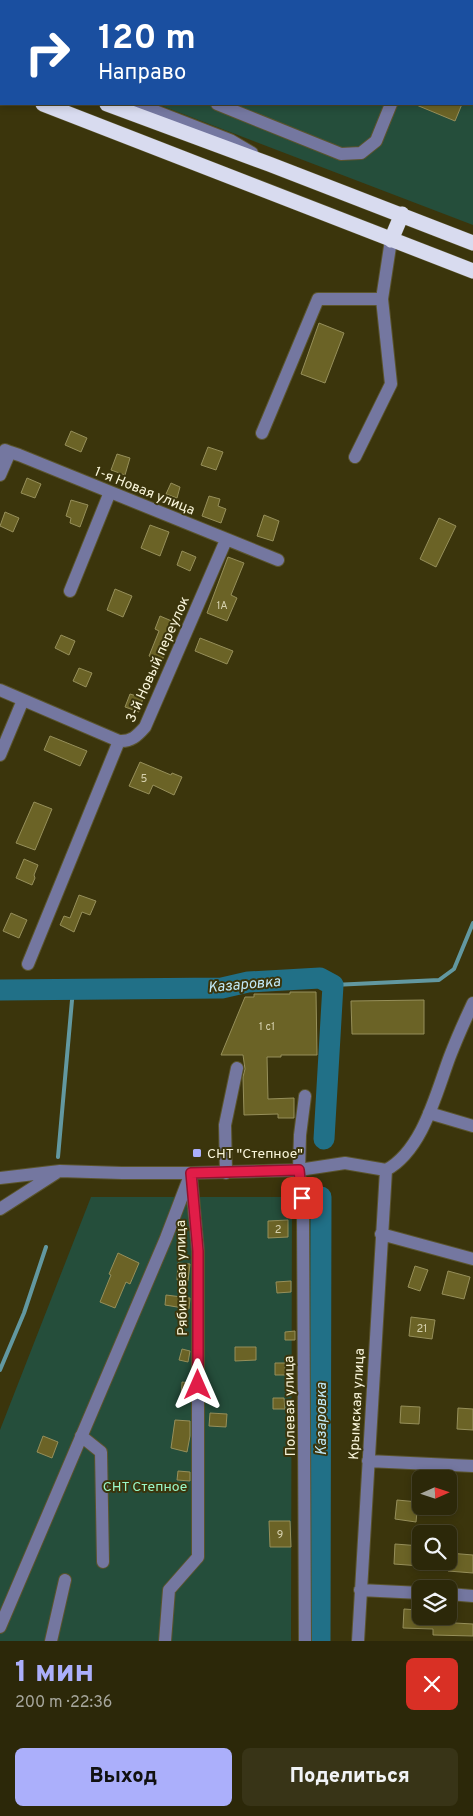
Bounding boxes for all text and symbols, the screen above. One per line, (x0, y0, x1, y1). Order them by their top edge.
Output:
text: 120 m (98, 17, 196, 61)
icon: right (15, 20, 80, 85)
text: Направо (98, 60, 186, 87)
street label: 1-я Новая улица (92, 464, 197, 519)
street label: 3-й Новый переулок (123, 594, 194, 726)
house number: 1А (216, 599, 228, 613)
house number: 5 (141, 772, 148, 786)
water label: Казаровка (207, 973, 281, 998)
house number: 1 с1 (259, 1020, 275, 1034)
place label: СНТ "Степное" (207, 1146, 303, 1163)
marker: СНТ "Степное" (191, 1147, 203, 1159)
pin (281, 1177, 323, 1219)
icon: arrive (288, 1184, 316, 1212)
street label: Рябиновая улица (173, 1220, 192, 1336)
house number: 2 (275, 1223, 281, 1237)
house number: 21 (417, 1322, 427, 1336)
street label: Крымская улица (346, 1348, 369, 1460)
street label: Полевая улица (281, 1356, 300, 1456)
position arrow (171, 1358, 223, 1410)
water label: Казаровка (313, 1382, 332, 1455)
north arrow (412, 1470, 458, 1515)
map controls (412, 1470, 457, 1625)
park label: СНТ Степное (103, 1479, 187, 1496)
button: search (412, 1525, 457, 1570)
house number: 9 (277, 1528, 283, 1542)
button: layers (412, 1580, 457, 1625)
text: 1 мин (15, 1655, 94, 1692)
button: close (406, 1658, 458, 1710)
text: 200 m · 22:36 (15, 1693, 112, 1713)
button: Выход (15, 1748, 232, 1806)
button: Поделиться (242, 1748, 458, 1806)

